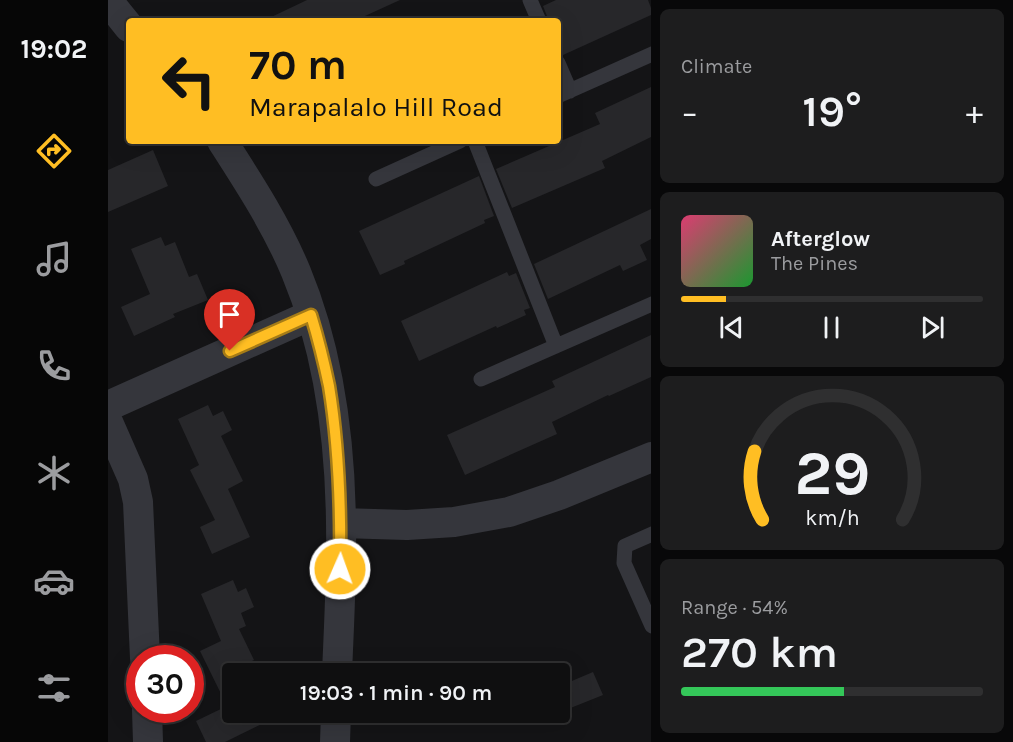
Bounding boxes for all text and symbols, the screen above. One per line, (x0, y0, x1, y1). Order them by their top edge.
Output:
text: 19:02 (21, 33, 87, 65)
text: 70 m (249, 40, 347, 90)
icon: left (150, 42, 228, 120)
text: Climate (681, 55, 752, 78)
text: 19° (802, 85, 862, 137)
text: Marapalalo Hill Road (249, 91, 503, 123)
text: − (681, 93, 698, 131)
text: + (966, 93, 983, 131)
icon: directions (33, 130, 75, 172)
text: Afterglow (771, 226, 870, 252)
icon: music (33, 238, 75, 280)
text: The Pines (771, 252, 858, 275)
pin (204, 289, 255, 351)
icon: arrive (213, 298, 246, 331)
icon: previous (715, 311, 748, 344)
icon: pause (815, 311, 848, 344)
icon: next (916, 311, 949, 344)
icon: phone (33, 345, 75, 387)
text: 29 (794, 437, 870, 510)
icon: climate (33, 452, 75, 494)
text: km/h (805, 505, 859, 530)
position arrow (308, 537, 372, 601)
icon: car (33, 560, 75, 602)
text: Range · 54% (681, 596, 788, 619)
text: 270 km (681, 626, 838, 678)
speed limit sign: 30 (126, 645, 204, 723)
icon: filters (33, 667, 75, 709)
text: 19:03 · 1 min · 90 m (300, 680, 492, 706)

